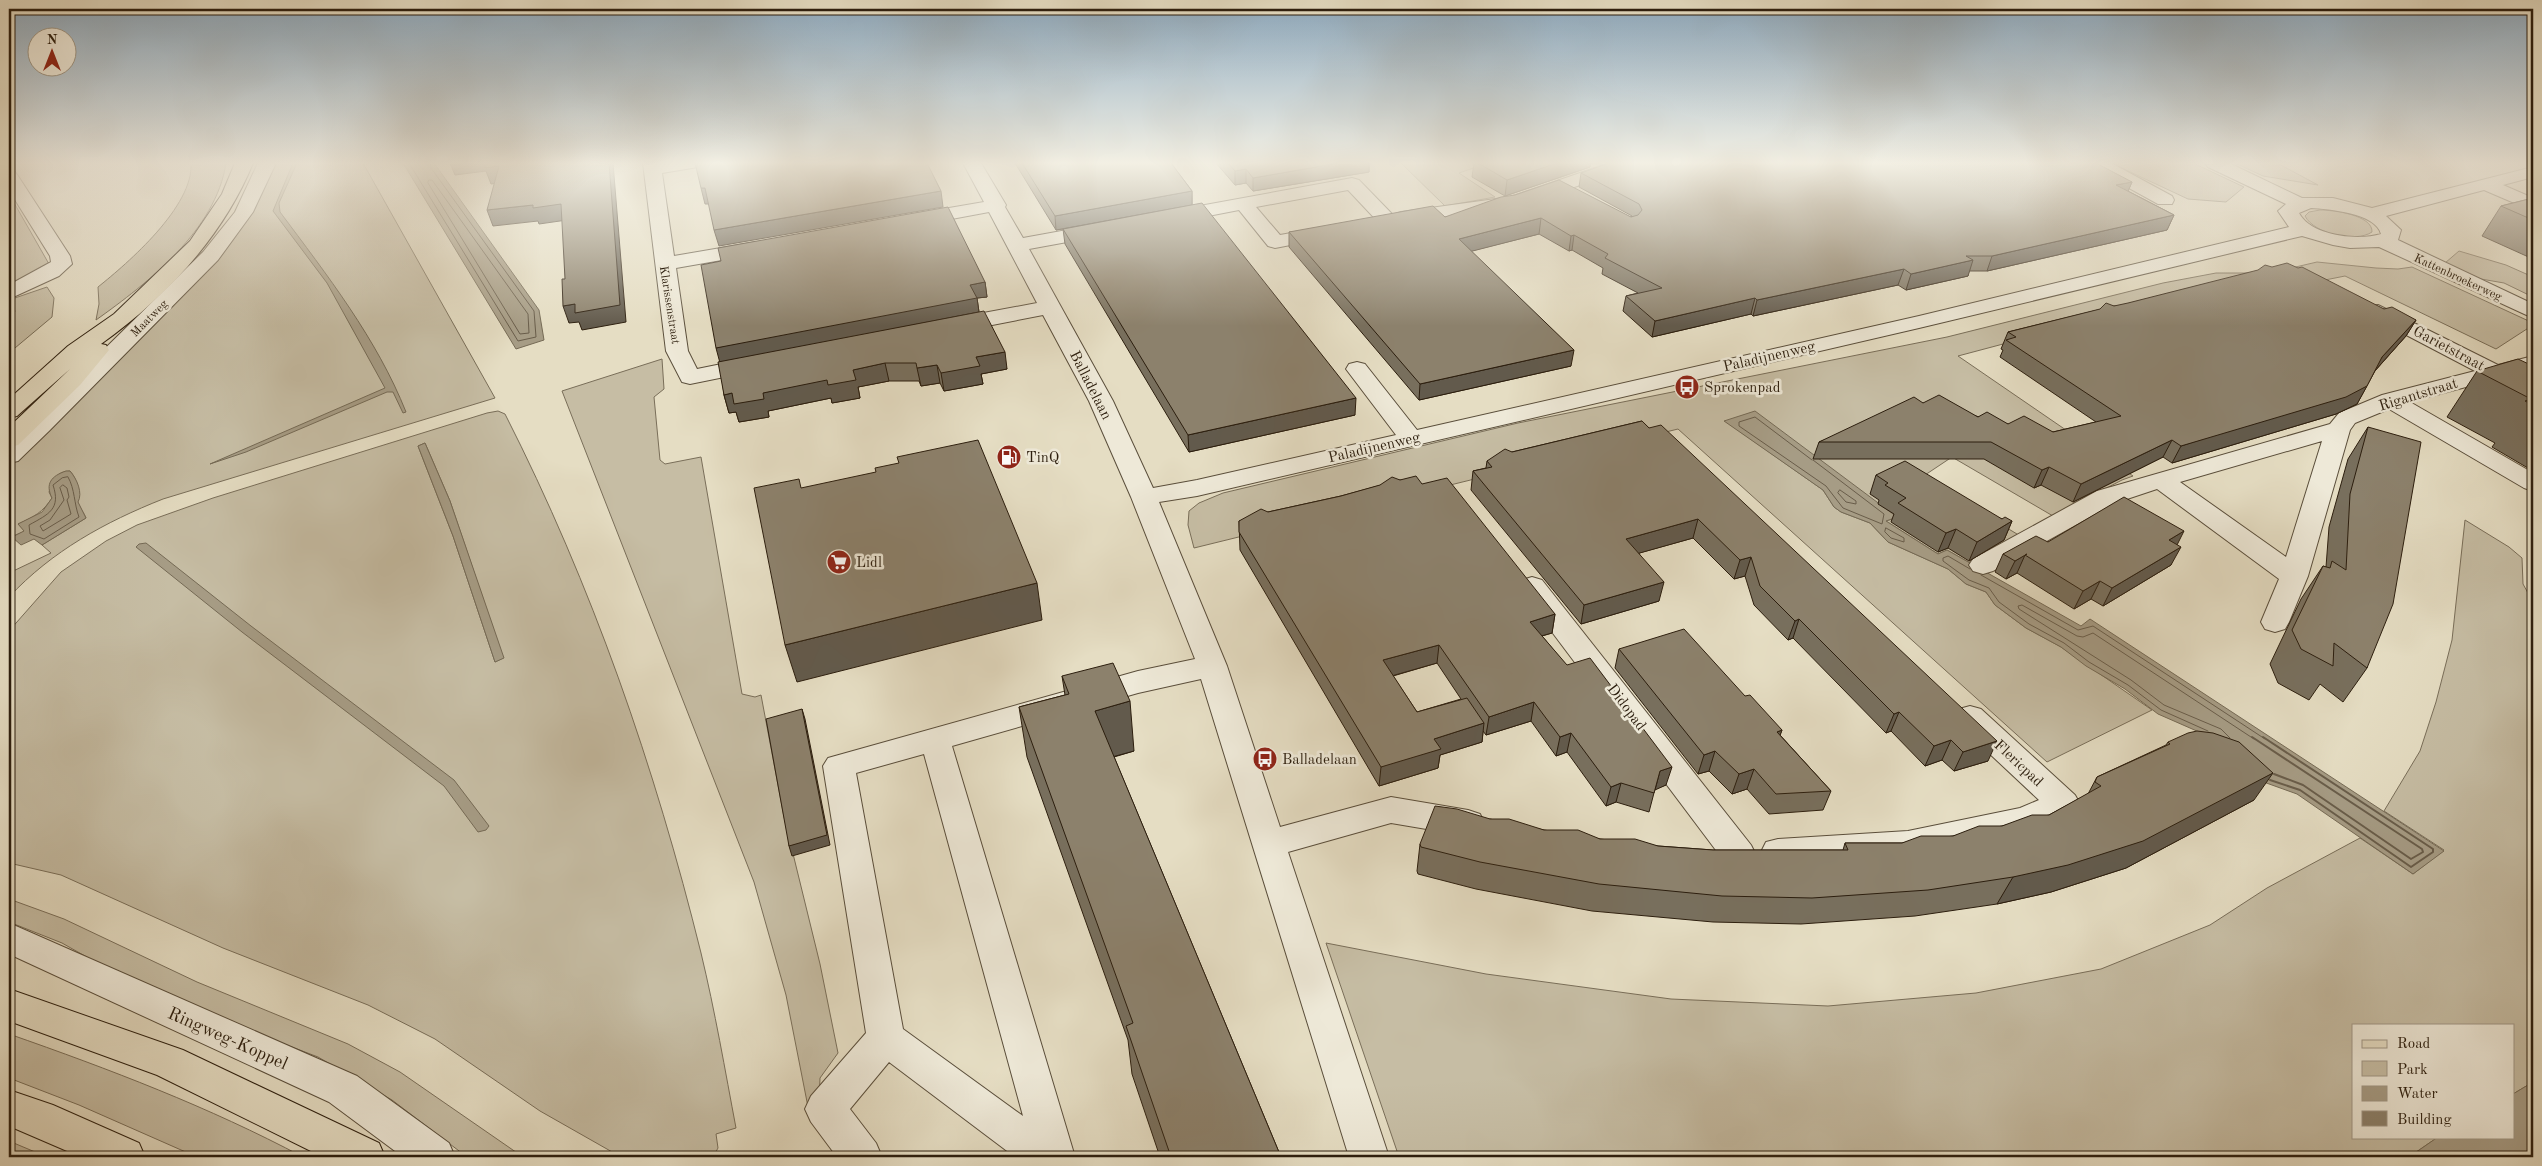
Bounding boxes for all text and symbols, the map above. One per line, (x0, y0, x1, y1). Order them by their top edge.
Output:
north arrow (28, 28, 78, 78)
text: N (47, 33, 58, 47)
street label: Kattenbroekerweg (2412, 252, 2504, 304)
street label: Klarissenstraat (657, 265, 681, 345)
street label: Maatweg (129, 298, 171, 340)
street label: Garietstraat (2410, 324, 2486, 374)
street label: Paladijnenweg (1722, 340, 1817, 375)
street label: Balladelaan (1066, 349, 1113, 422)
bus stop icon: Sprokenpad (1674, 374, 1700, 400)
street label: Rigantstraat (2377, 376, 2460, 415)
place label: Sprokenpad (1704, 381, 1781, 396)
street label: Paladijnenweg (1327, 431, 1422, 466)
fuel station icon: TinQ (996, 444, 1022, 470)
place label: TinQ (1026, 451, 1059, 466)
supermarket icon: Lidl (826, 549, 852, 575)
place label: Lidl (856, 556, 882, 571)
street label: Didopad (1604, 682, 1648, 734)
street label: Flericpad (1991, 738, 2045, 790)
bus stop icon: Balladelaan (1252, 746, 1278, 772)
place label: Balladelaan (1282, 753, 1357, 768)
street label: Ringweg-Koppel (165, 1004, 290, 1073)
legend (2352, 1024, 2514, 1138)
text: Road (2397, 1037, 2431, 1052)
text: Park (2397, 1063, 2428, 1078)
text: Water (2397, 1087, 2438, 1102)
text: Building (2397, 1113, 2452, 1128)

